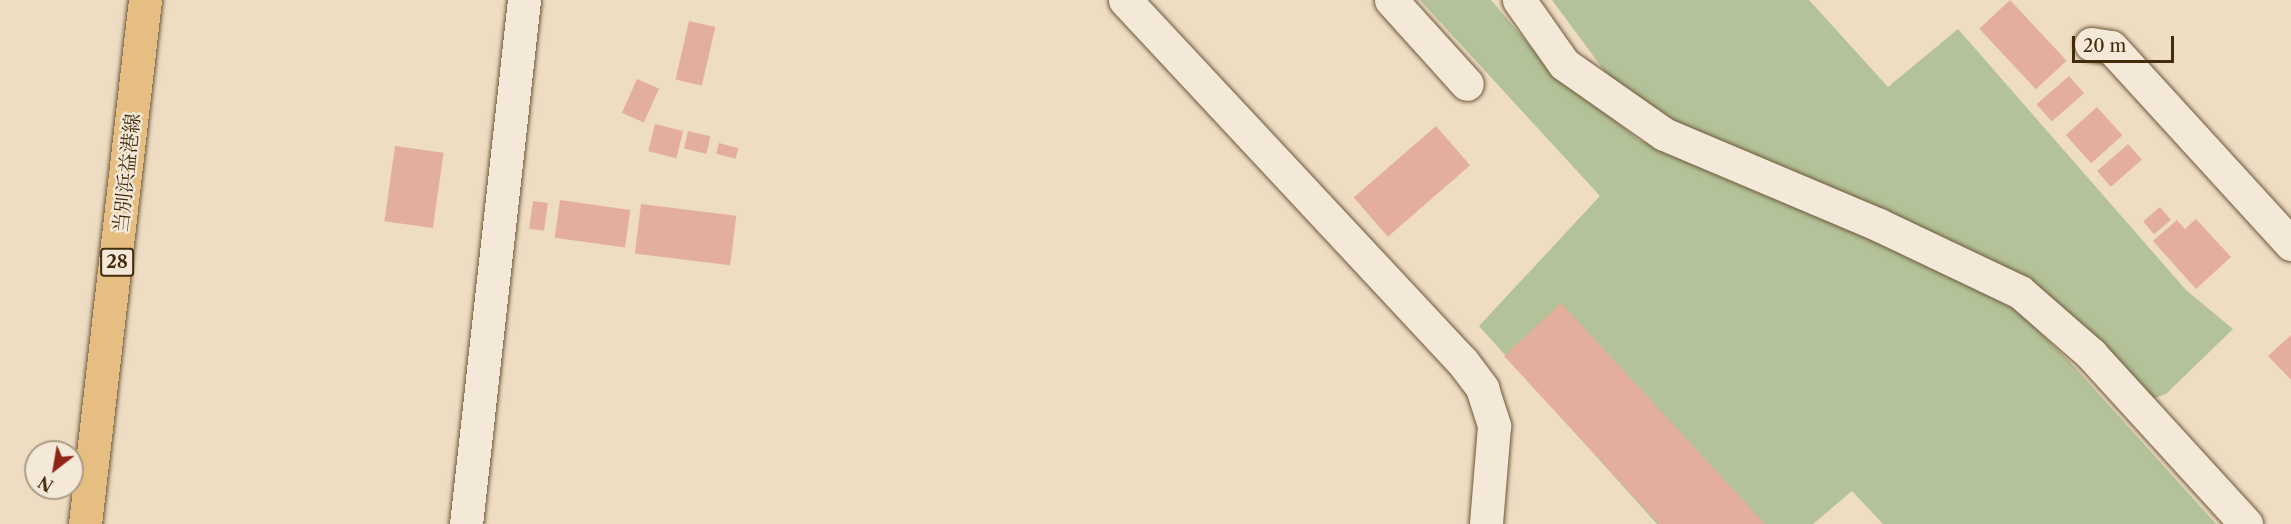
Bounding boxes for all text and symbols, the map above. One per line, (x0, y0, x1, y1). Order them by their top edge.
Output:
scale bar (2075, 24, 2177, 62)
text: 20 m (2083, 35, 2126, 57)
street label: 当別浜益港線 (109, 112, 145, 234)
road number: 28 (99, 247, 135, 277)
north arrow (24, 440, 84, 500)
text: N (35, 472, 57, 496)

